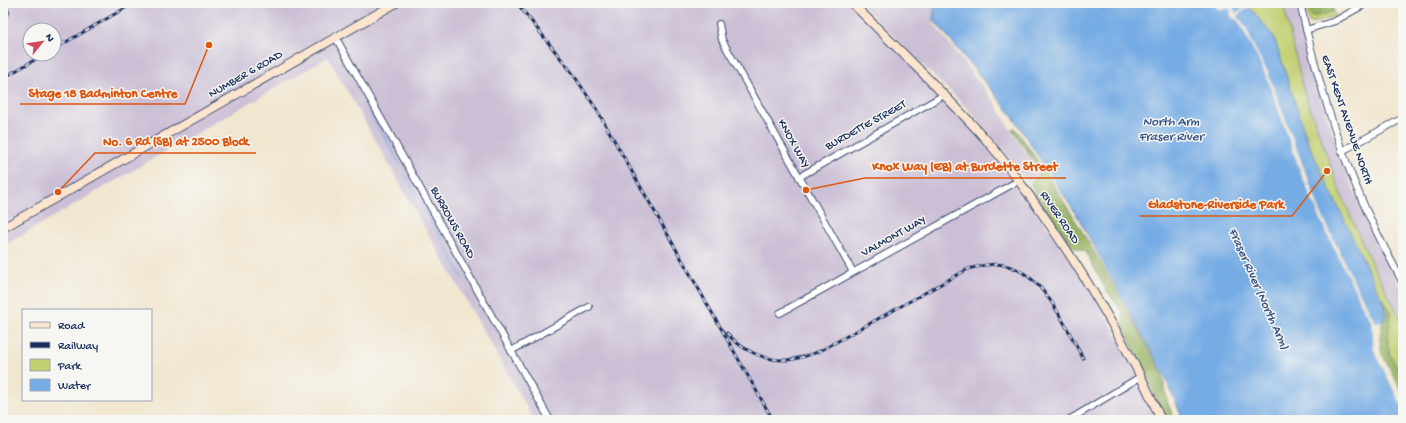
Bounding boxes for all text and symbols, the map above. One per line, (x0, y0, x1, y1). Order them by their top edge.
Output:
north arrow (22, 22, 62, 62)
text: N (42, 32, 56, 44)
street label: NUMBER 6 ROAD (206, 48, 286, 102)
street label: EAST KENT AVENUE NORTH (1317, 53, 1375, 187)
callout: Stage 18 Badminton Centre (20, 79, 185, 104)
text: Stage 18 Badminton Centre (29, 87, 179, 102)
street label: BURDETTE STREET (822, 97, 910, 154)
water label: North Arm Fraser River (1139, 115, 1206, 145)
street label: KNOX WAY (774, 117, 812, 171)
callout: No. 6 Rd (SB) at 2500 Block (95, 128, 256, 153)
text: No. 6 Rd (SB) at 2500 Block (103, 135, 251, 150)
callout: Knox Way (EB) at Burdette Street (865, 153, 1066, 178)
text: Knox Way (EB) at Burdette Street (871, 160, 1059, 175)
street label: BURROWS ROAD (426, 184, 478, 261)
street label: RIVER ROAD (1036, 189, 1082, 247)
callout: Gladstone-Riverside Park (1140, 191, 1292, 216)
text: Gladstone-Riverside Park (1148, 198, 1286, 213)
street label: VALMONT WAY (858, 213, 929, 261)
water label: Fraser River (North Arm) (1224, 226, 1292, 352)
legend (22, 309, 152, 401)
text: Road (58, 320, 85, 334)
text: Railway (58, 340, 98, 354)
text: Park (57, 360, 83, 374)
text: Water (58, 380, 92, 394)

